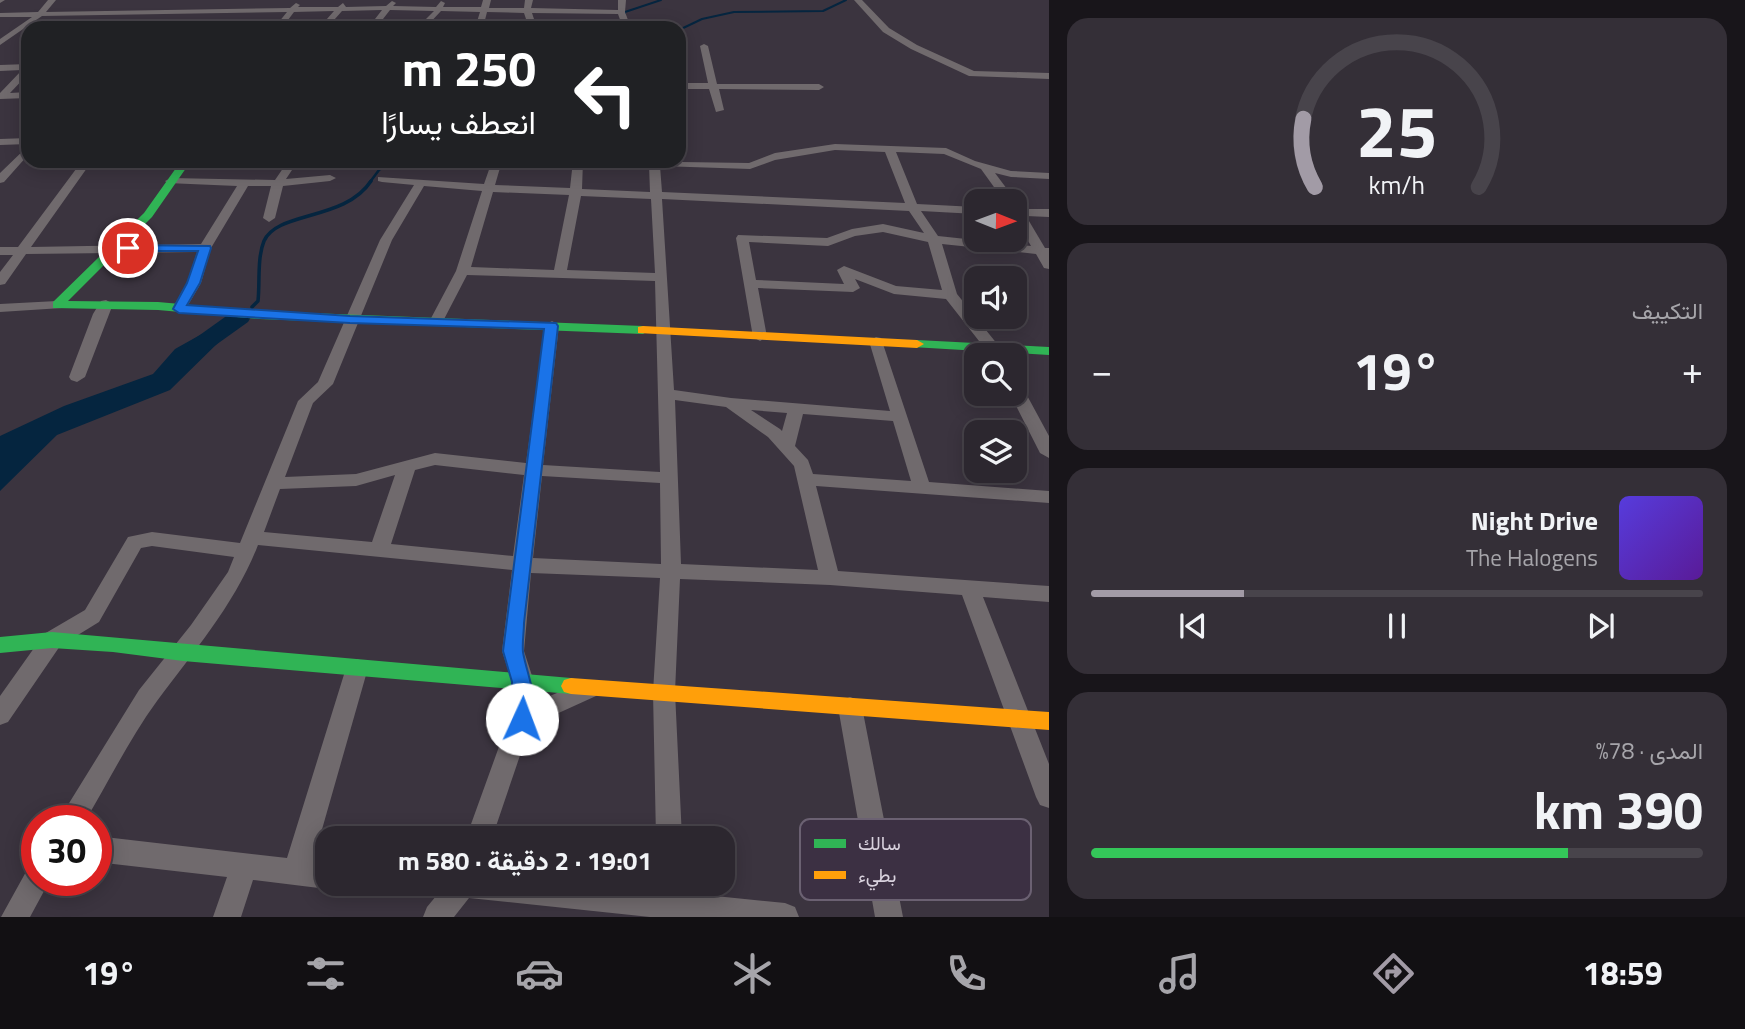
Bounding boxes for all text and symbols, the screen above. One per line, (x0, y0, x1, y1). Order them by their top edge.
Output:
text: 250 m (402, 30, 536, 105)
icon: left (560, 49, 651, 140)
text: 25 (1356, 76, 1438, 186)
text: انعطف يسارًا (381, 98, 536, 146)
text: km/h (1369, 166, 1425, 204)
north arrow (964, 189, 1027, 252)
map controls (964, 189, 1027, 483)
pin (98, 218, 158, 278)
icon: arrive (109, 229, 147, 267)
button: sound (964, 266, 1027, 329)
text: التكييف (1632, 293, 1703, 328)
text: 19° (1353, 331, 1441, 410)
text: − (1091, 341, 1112, 399)
text: + (1682, 341, 1703, 399)
button: search (964, 343, 1027, 406)
button: layers (964, 420, 1027, 483)
text: Night Drive (1471, 501, 1598, 540)
text: The Halogens (1466, 540, 1598, 575)
icon: previous (1174, 607, 1212, 645)
icon: pause (1378, 607, 1416, 645)
icon: next (1582, 607, 1620, 645)
position arrow (485, 682, 559, 756)
text: المدى · 78% (1596, 733, 1703, 768)
text: 390 km (1534, 770, 1703, 849)
speed limit sign: 30 (21, 805, 112, 896)
legend (800, 819, 1031, 900)
text: سالك (858, 828, 901, 857)
text: 19:01 · 2 دقيقة · 580 m (398, 841, 652, 880)
text: بطيء (858, 860, 896, 891)
text: 19° (82, 949, 136, 997)
icon: filters (301, 949, 350, 998)
icon: car (515, 949, 564, 998)
icon: climate (728, 949, 777, 998)
icon: phone (942, 949, 991, 998)
icon: music (1155, 949, 1204, 998)
icon: directions (1369, 949, 1418, 998)
text: 18:59 (1583, 949, 1663, 997)

